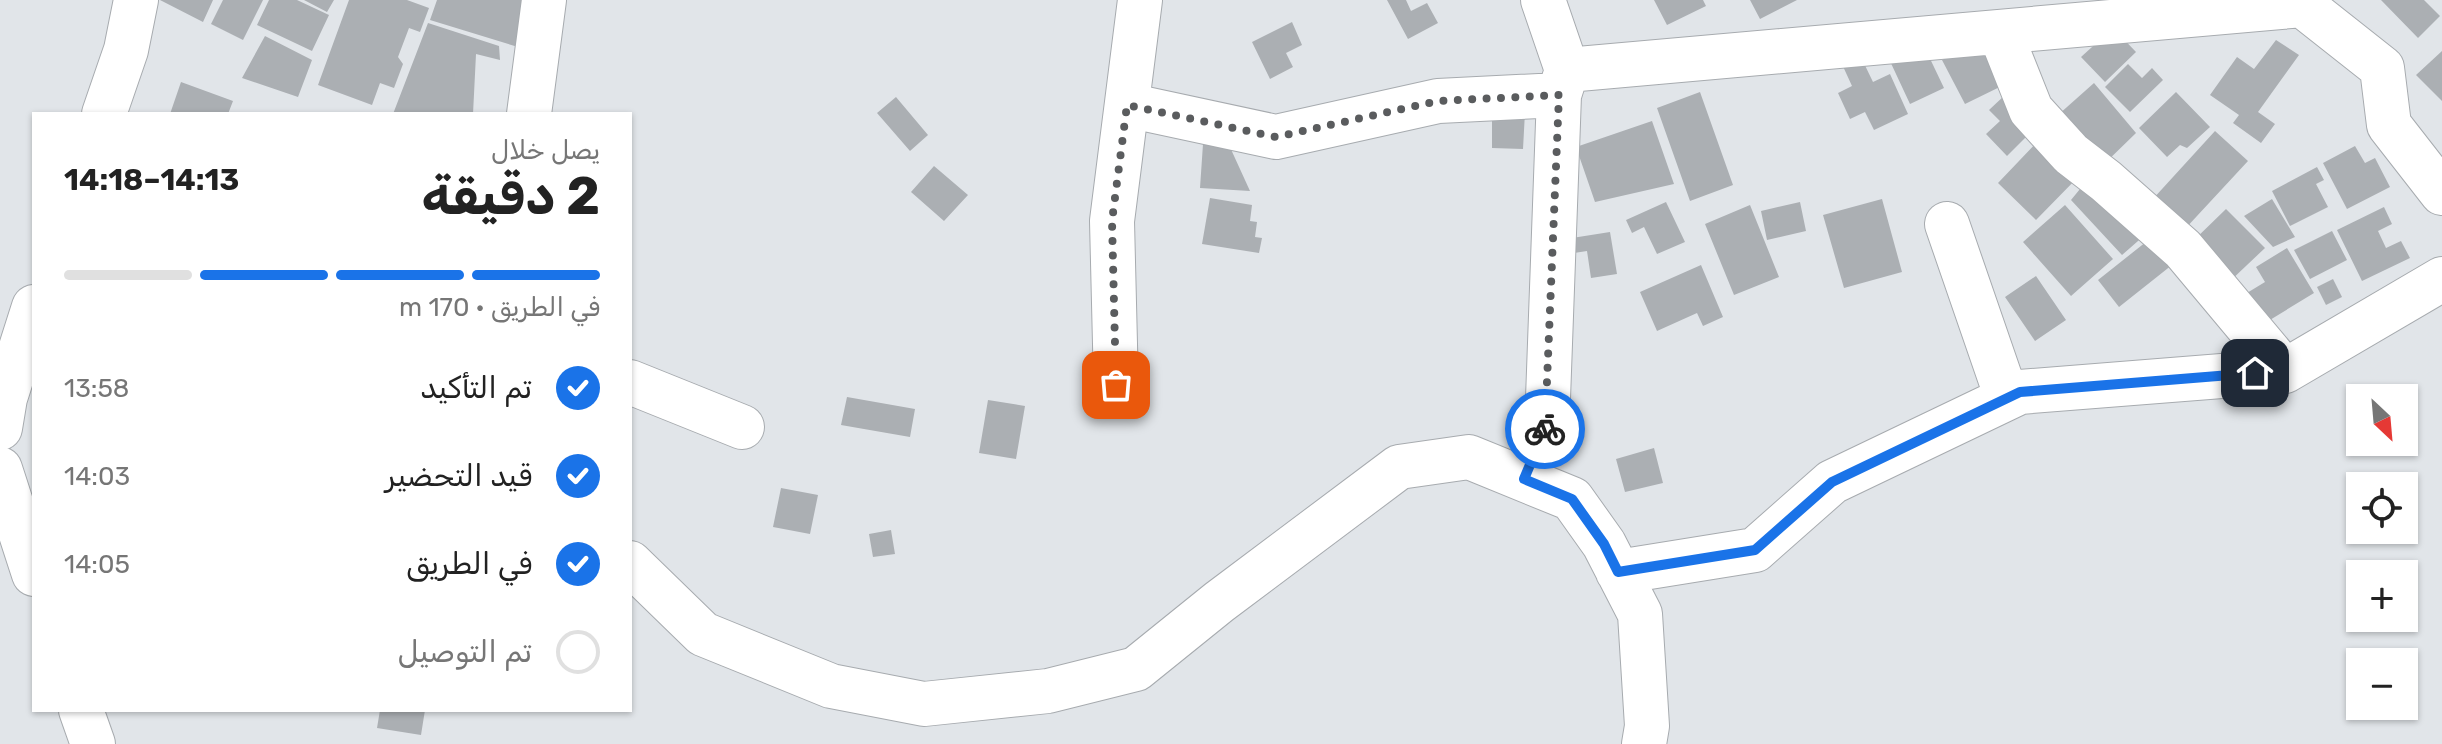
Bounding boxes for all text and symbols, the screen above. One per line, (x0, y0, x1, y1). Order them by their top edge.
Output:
text: يصل خلال (491, 135, 600, 166)
text: 14:13–14:18 (64, 162, 239, 198)
text: 2 دقيقة (421, 165, 600, 227)
text: في الطريق · 170 m (399, 292, 600, 323)
pin (2221, 339, 2289, 407)
pin (1082, 351, 1150, 419)
icon: home (2233, 351, 2277, 395)
icon: bag (1094, 363, 1138, 407)
icon: check (556, 366, 600, 410)
text: تم التأكيد (420, 370, 532, 406)
text: 13:58 (64, 373, 129, 404)
north arrow (2346, 384, 2418, 456)
map controls (2346, 384, 2418, 720)
courier (1505, 389, 1585, 469)
icon: bike (1523, 407, 1567, 451)
icon: check (556, 454, 600, 498)
text: قيد التحضير (385, 458, 532, 494)
text: 14:03 (64, 461, 130, 492)
button: locate (2346, 472, 2418, 544)
icon: check (556, 542, 600, 586)
text: في الطريق (406, 546, 532, 582)
text: 14:05 (64, 549, 130, 580)
button: + (2346, 560, 2418, 632)
text: تم التوصيل (397, 634, 532, 670)
button: − (2346, 648, 2418, 720)

